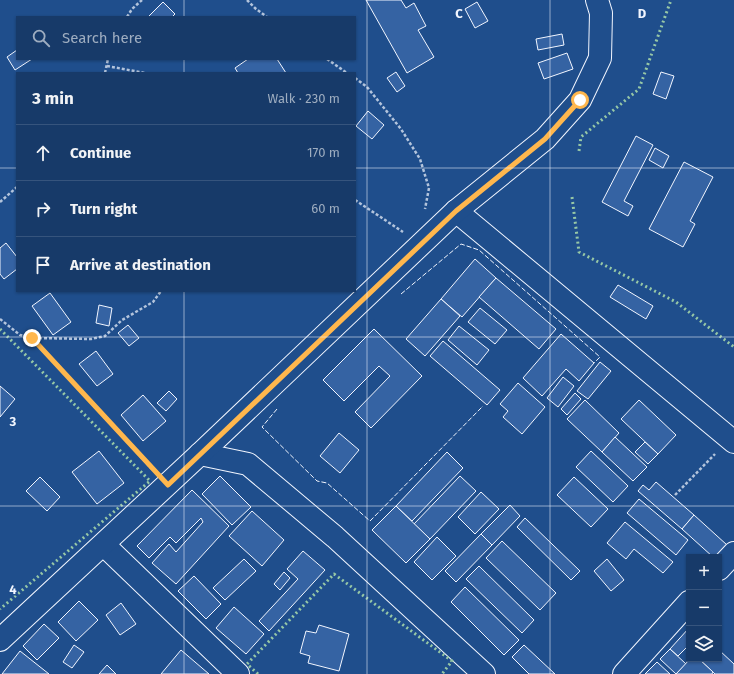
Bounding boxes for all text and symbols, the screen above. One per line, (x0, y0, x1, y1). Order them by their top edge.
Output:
text: C (455, 6, 463, 21)
text: D (638, 6, 647, 21)
search box (16, 16, 356, 60)
icon: search (30, 27, 52, 49)
text: Search here (62, 29, 142, 47)
text: 3 min (32, 88, 74, 109)
text: Walk · 230 m (268, 91, 340, 106)
route start (571, 91, 589, 109)
icon: ahead (32, 142, 54, 164)
text: Continue (70, 144, 131, 162)
text: 170 m (307, 145, 340, 160)
icon: right (32, 198, 54, 220)
text: Turn right (70, 200, 137, 218)
text: 60 m (311, 201, 340, 216)
icon: arrive (32, 254, 54, 276)
text: Arrive at destination (70, 256, 211, 274)
route end (23, 329, 41, 347)
text: 3 (9, 414, 17, 429)
map controls (686, 554, 722, 662)
button: + (686, 554, 722, 590)
text: 4 (9, 582, 17, 597)
button: − (686, 590, 722, 626)
button: layers (686, 626, 722, 662)

